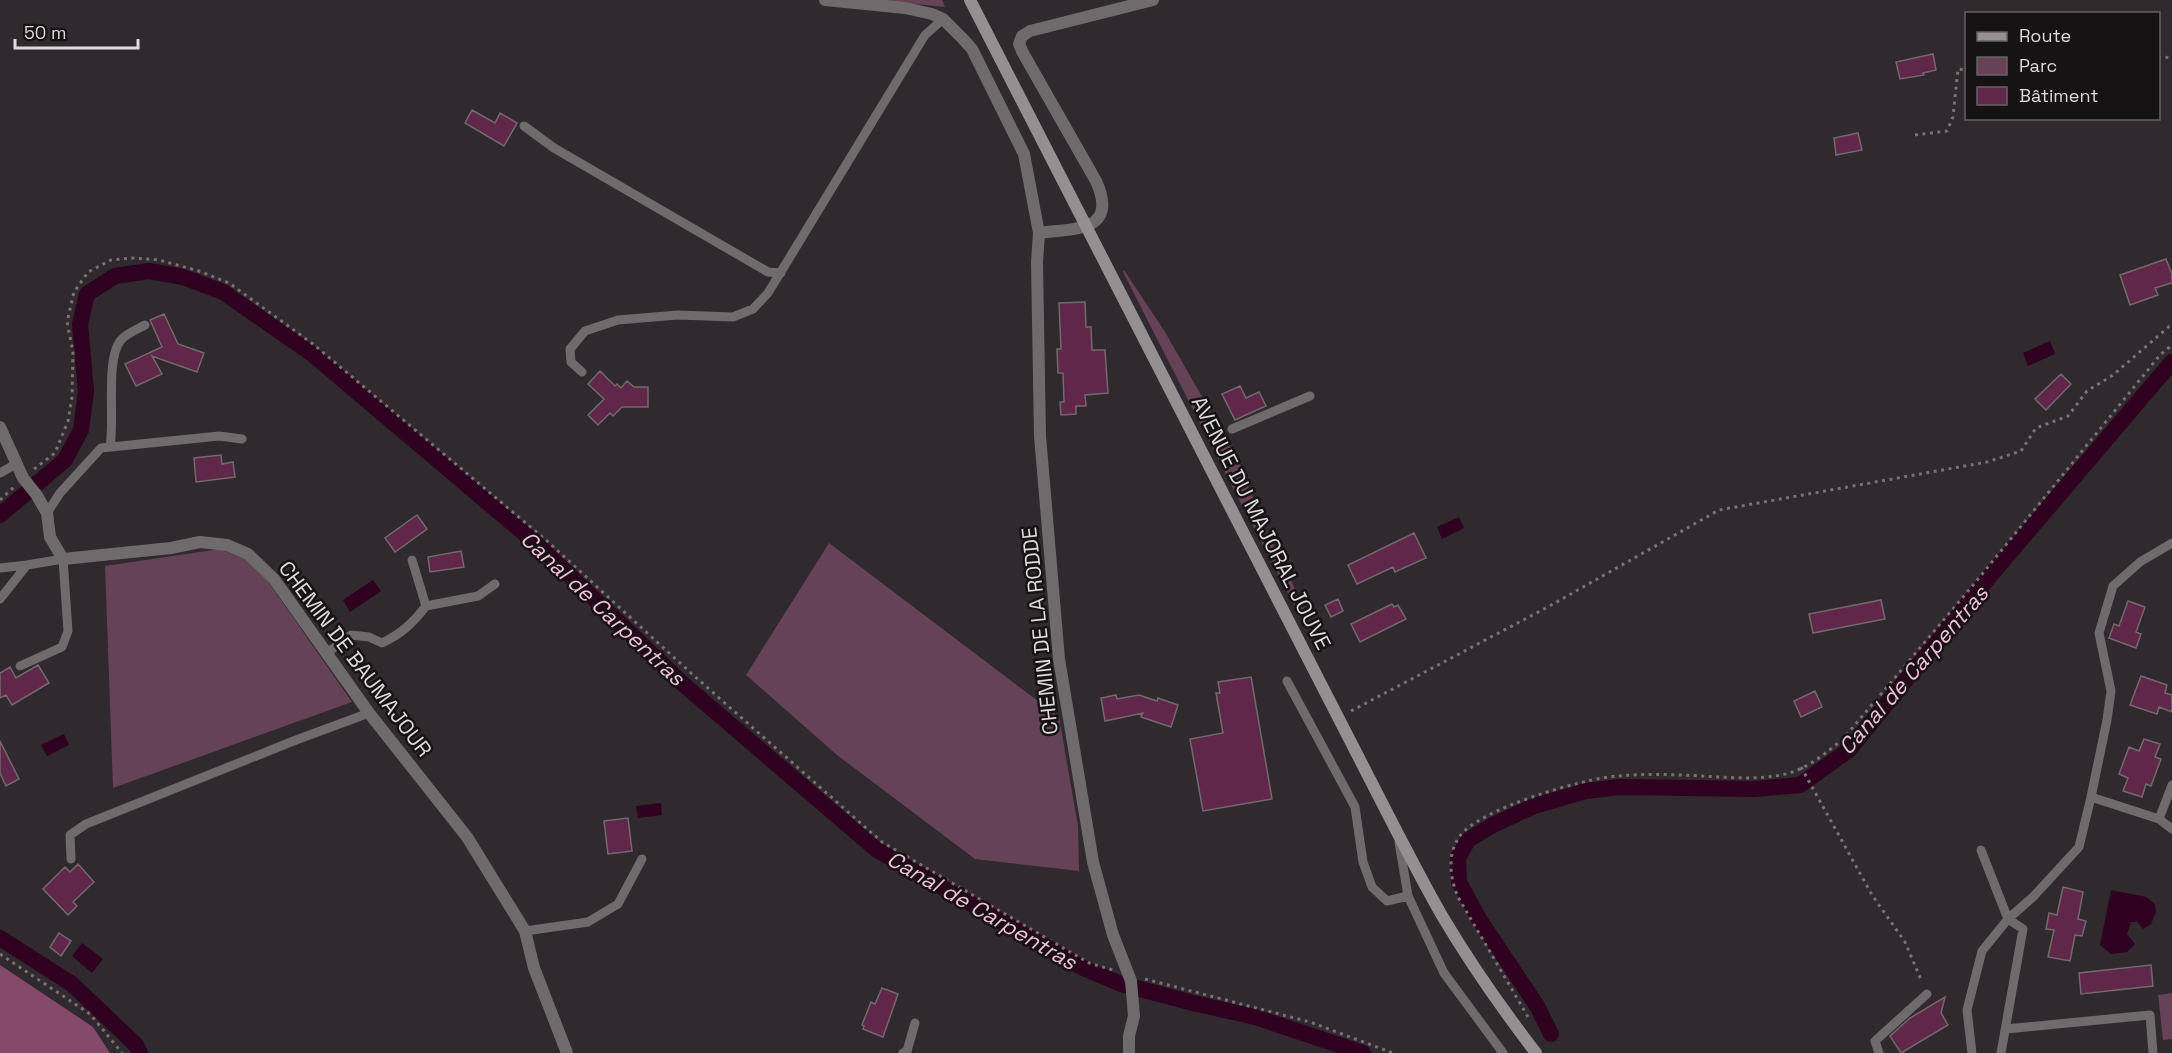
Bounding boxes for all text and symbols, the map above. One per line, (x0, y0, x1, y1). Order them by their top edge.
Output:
scale bar (15, 12, 138, 50)
legend (1965, 12, 2160, 120)
text: 50 m (24, 21, 66, 44)
text: Route (2019, 24, 2071, 47)
text: Parc (2019, 54, 2057, 77)
text: Bâtiment (2019, 84, 2099, 107)
street label: AVENUE DU MAJORAL JOUVE (1186, 392, 1337, 654)
water label: Canal de Carpentras (515, 525, 692, 692)
street label: CHEMIN DE LA RODDE (1015, 526, 1064, 736)
street label: CHEMIN DE BAUMAJOUR (273, 555, 438, 762)
water label: Canal de Carpentras (1832, 579, 1995, 760)
water label: Canal de Carpentras (882, 844, 1083, 976)

